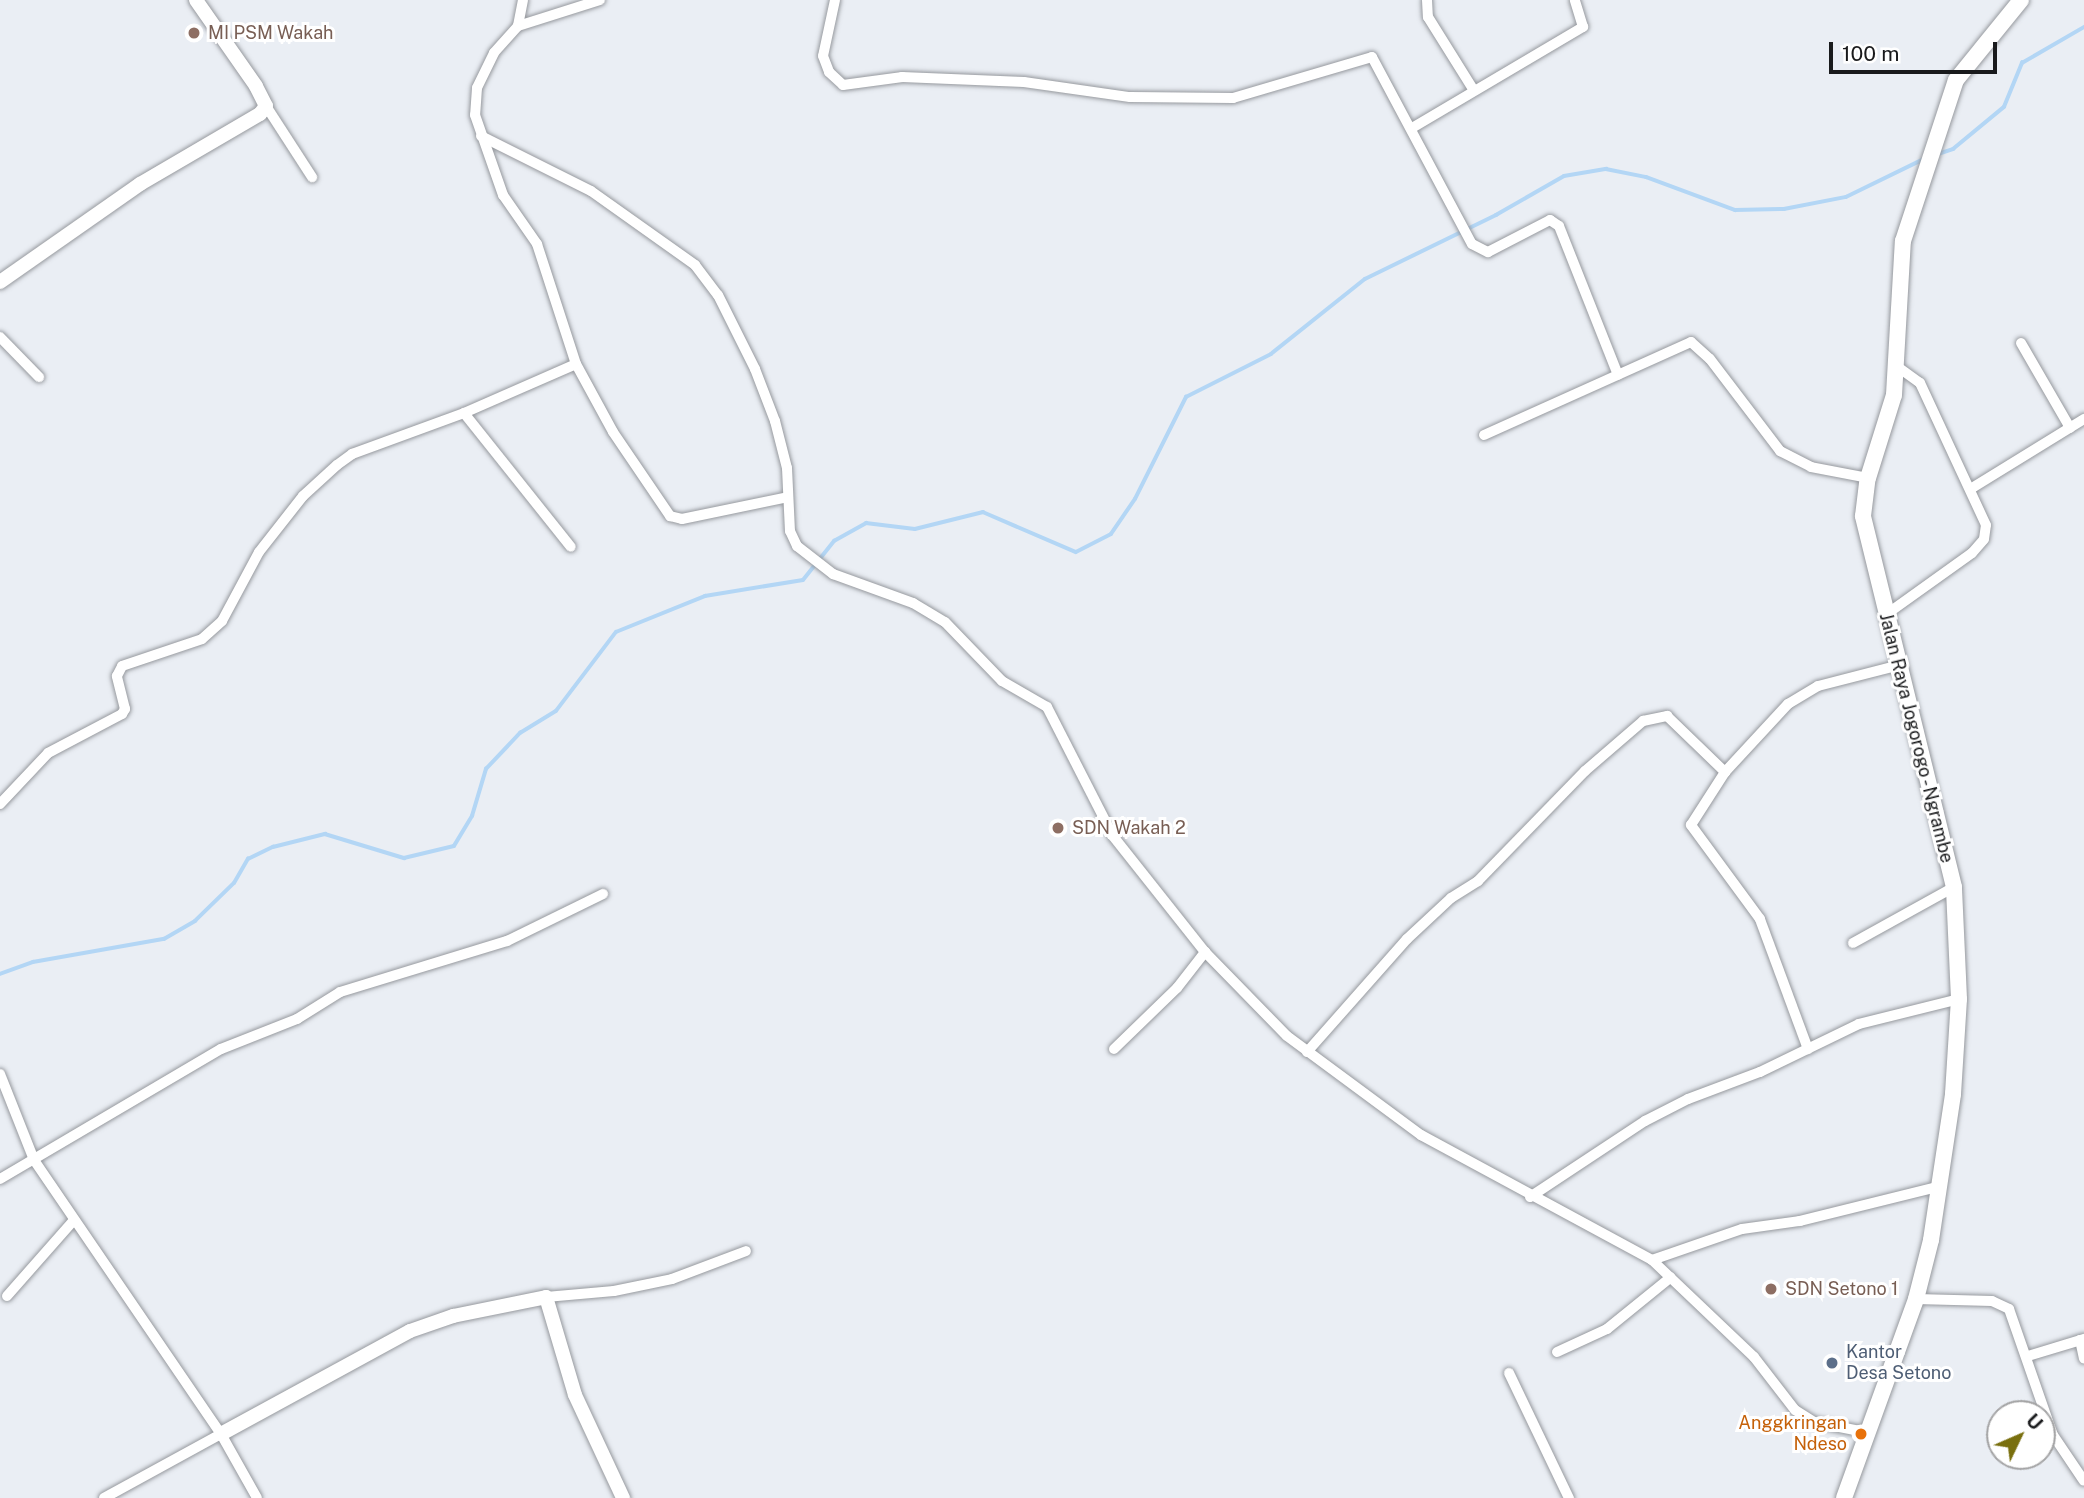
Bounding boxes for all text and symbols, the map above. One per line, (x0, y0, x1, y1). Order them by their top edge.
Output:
place label: MI PSM Wakah (208, 22, 334, 44)
marker: MI PSM Wakah (186, 25, 202, 41)
scale bar (1832, 28, 2000, 72)
text: 100 m (1842, 41, 1899, 66)
street label: Jalan Raya Jogorogo - Ngrambe (1874, 608, 1958, 868)
place label: SDN Wakah 2 (1072, 817, 1186, 839)
marker: SDN Wakah 2 (1050, 820, 1066, 836)
place label: SDN Setono 1 (1785, 1278, 1898, 1300)
marker: SDN Setono 1 (1763, 1281, 1779, 1297)
place label: Kantor Desa Setono (1846, 1342, 1951, 1384)
marker: Kantor Desa Setono (1824, 1355, 1840, 1371)
north arrow (1986, 1400, 2056, 1470)
text: U (2022, 1409, 2047, 1434)
place label: Anggkringan Ndeso (1738, 1413, 1847, 1456)
marker: Anggkringan Ndeso (1853, 1426, 1869, 1442)

